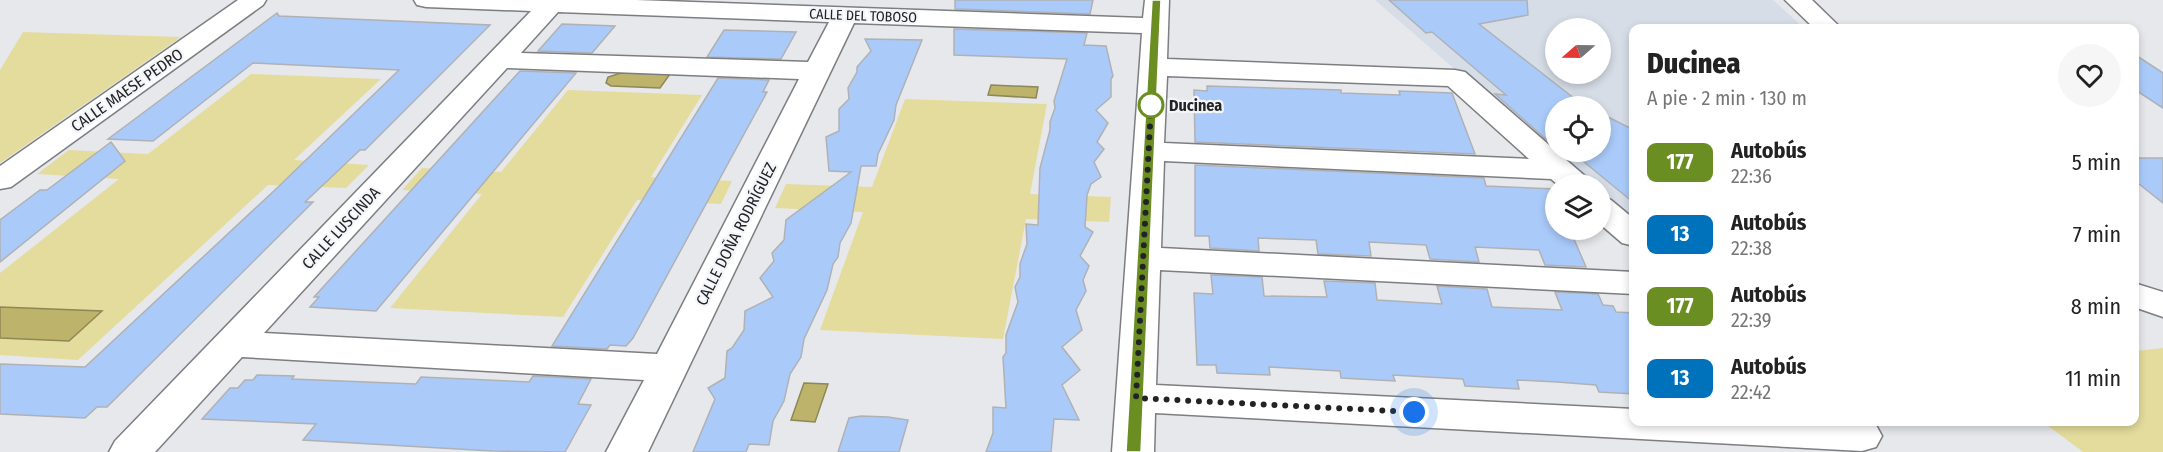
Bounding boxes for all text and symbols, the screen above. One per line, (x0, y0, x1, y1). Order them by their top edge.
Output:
street label: CALLE DEL TOBOSO (809, 6, 917, 26)
north arrow (1545, 18, 1611, 84)
map controls (1545, 18, 1611, 240)
street label: CALLE MAESE PEDRO (67, 44, 187, 136)
button: heart (2058, 44, 2121, 107)
text: Ducinea (1647, 47, 1740, 80)
text: A pie · 2 min · 130 m (1647, 86, 1807, 110)
marker: Ducinea (1138, 92, 1164, 118)
place label: Ducinea (1169, 96, 1222, 115)
button: locate (1545, 96, 1611, 162)
text: Autobús (1731, 137, 1806, 164)
text: 177 (1667, 149, 1693, 175)
text: 5 min (2072, 149, 2121, 176)
street label: CALLE DOÑA RODRÍGUEZ (692, 159, 780, 309)
text: 22:36 (1731, 164, 1772, 188)
button: layers (1545, 174, 1611, 240)
street label: CALLE LUSCINDA (298, 183, 384, 273)
text: Autobús (1731, 209, 1806, 236)
text: 13 (1671, 221, 1689, 247)
text: 7 min (2073, 221, 2121, 248)
text: 22:38 (1731, 236, 1772, 260)
text: Autobús (1731, 281, 1806, 308)
text: 177 (1667, 293, 1693, 319)
text: 8 min (2071, 293, 2121, 320)
text: 22:39 (1731, 308, 1772, 332)
text: Autobús (1731, 353, 1806, 380)
text: 13 (1671, 365, 1689, 391)
text: 11 min (2065, 365, 2121, 392)
text: 22:42 (1731, 380, 1771, 404)
your location (1399, 397, 1429, 427)

